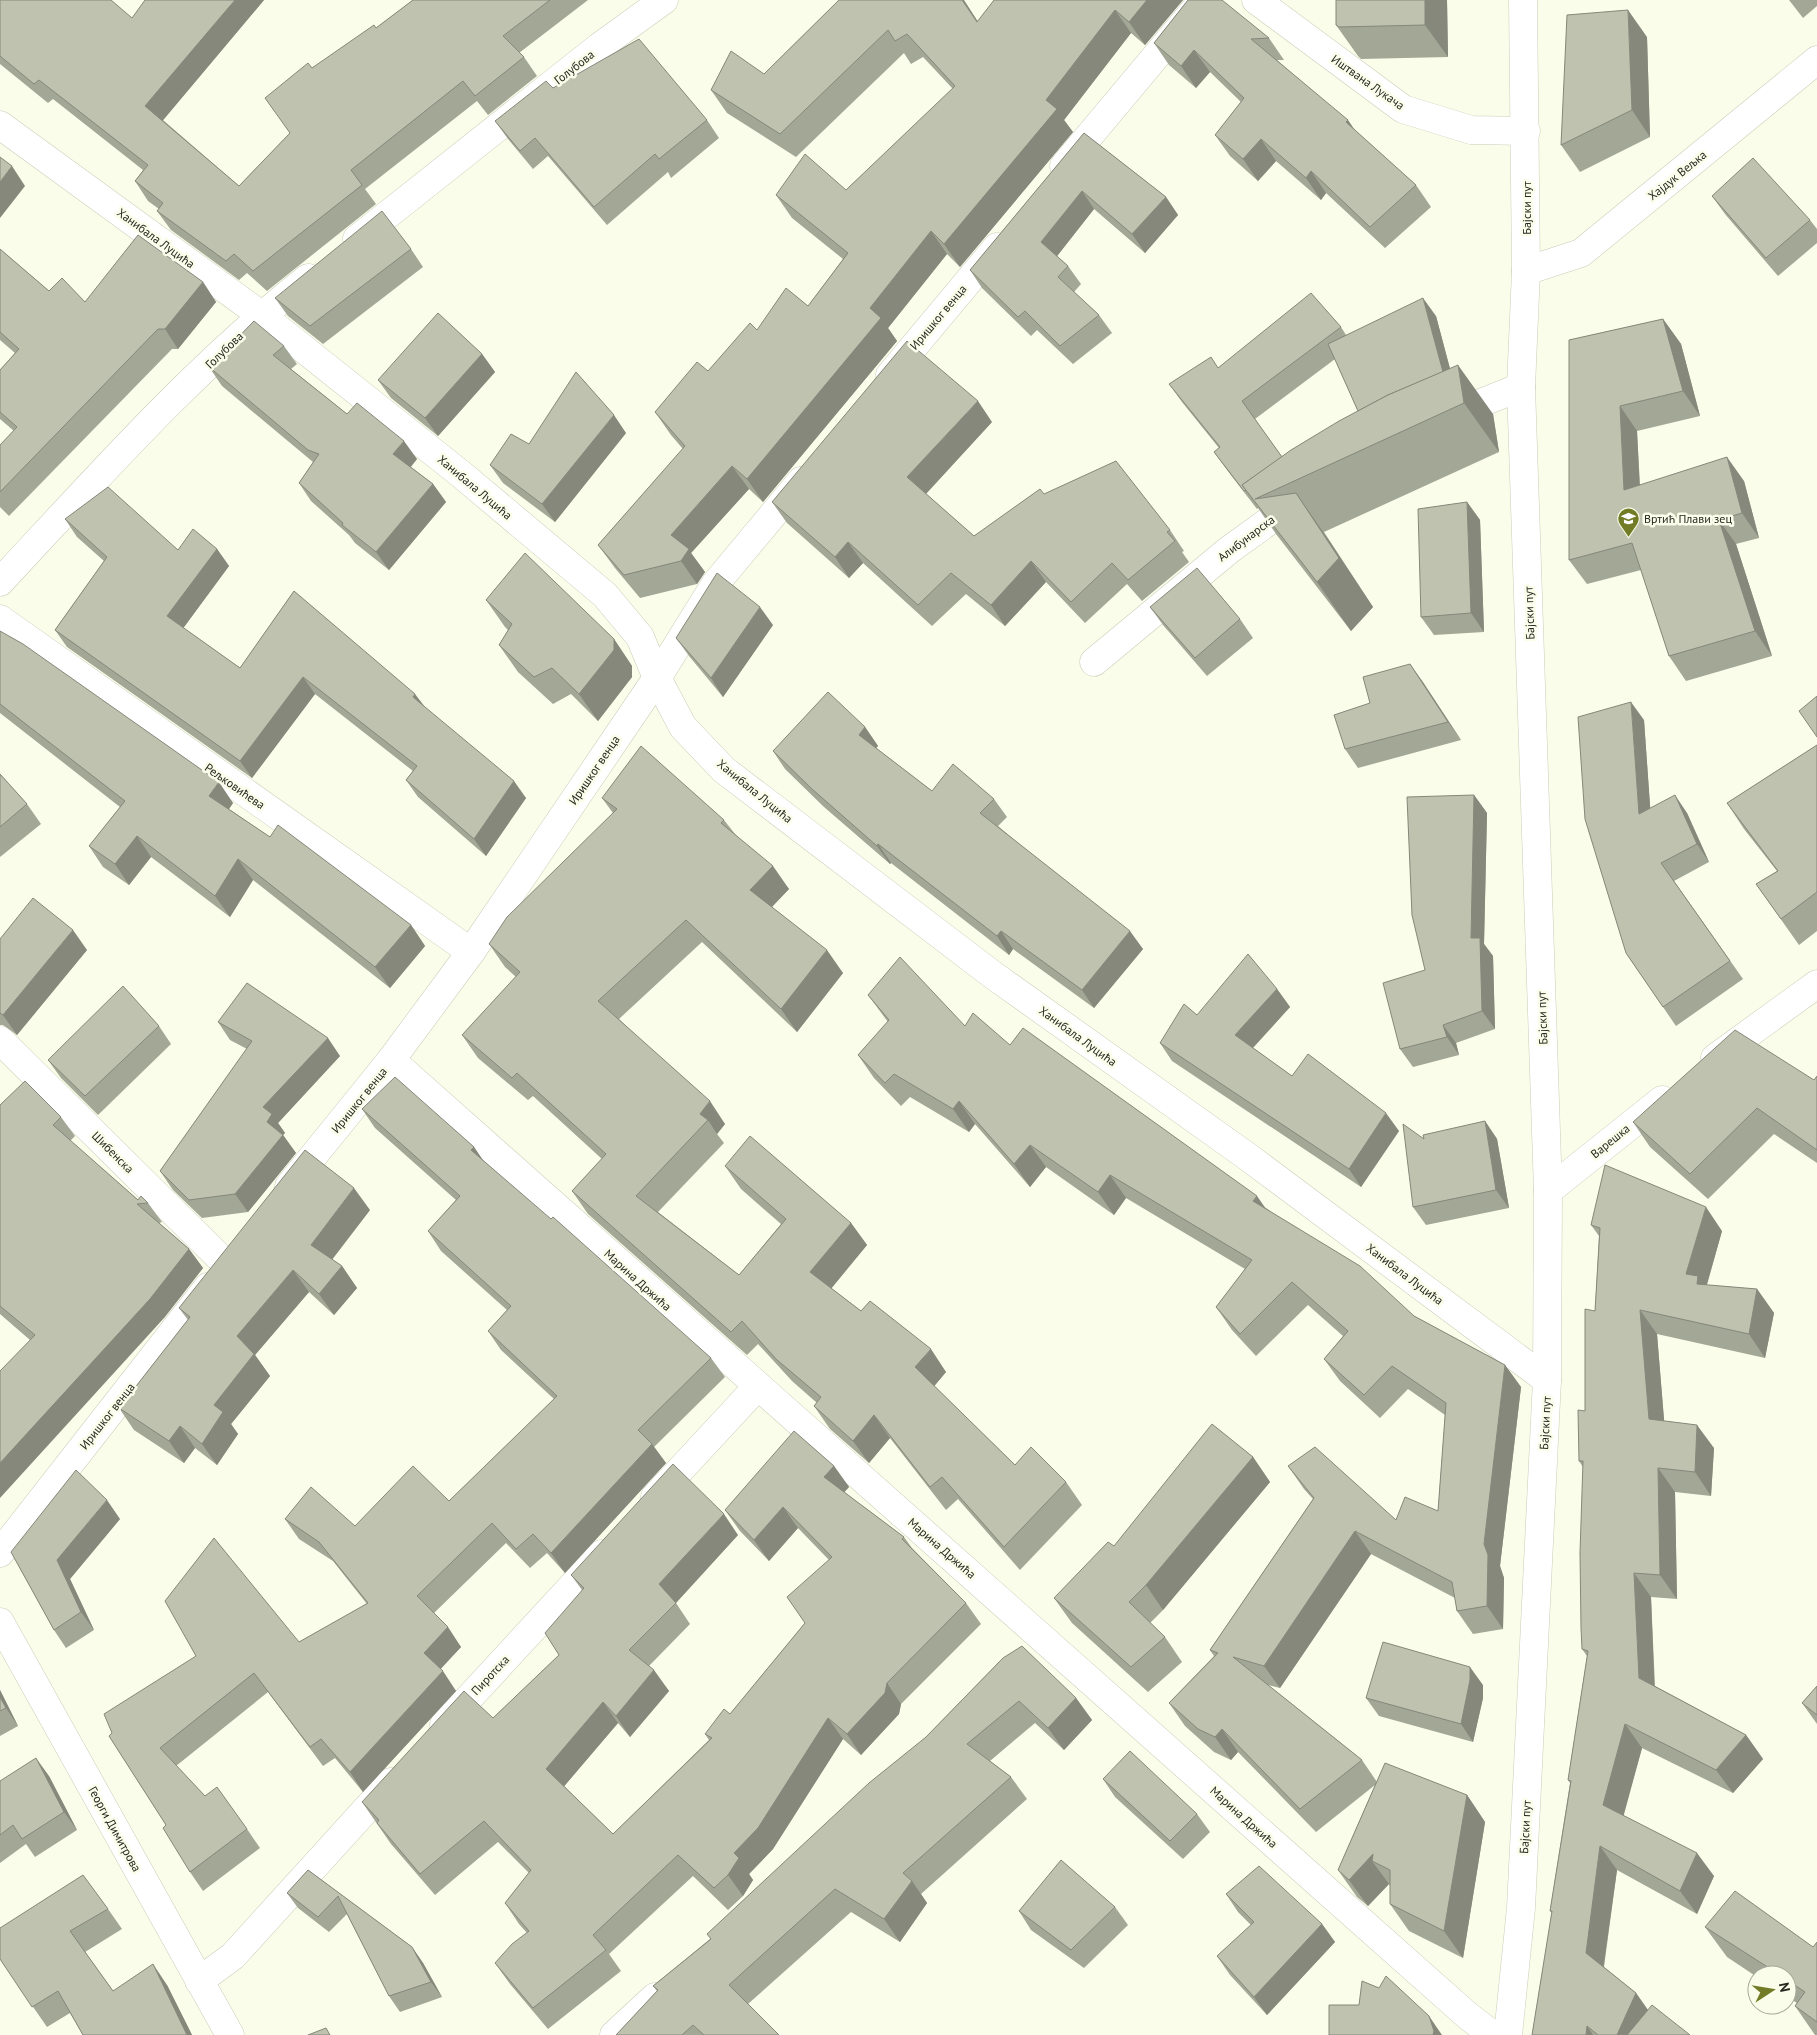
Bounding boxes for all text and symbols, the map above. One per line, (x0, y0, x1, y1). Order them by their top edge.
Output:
street label: Голубова (551, 47, 597, 87)
street label: Иштвана Лукача (1329, 51, 1407, 113)
street label: Хајдук Вељка (1645, 147, 1709, 203)
street label: Бајски пут (1519, 181, 1534, 235)
street label: Ханибала Луцића (114, 205, 198, 271)
street label: Иришког венца (906, 281, 970, 353)
street label: Голубова (202, 328, 246, 372)
street label: Ханибала Луцића (435, 451, 515, 523)
school or university icon: Вртић Плави зец (1616, 506, 1640, 537)
place label: Вртић Плави зец (1644, 511, 1732, 526)
street label: Алибунарска (1215, 512, 1277, 564)
street label: Бајски пут (1521, 586, 1537, 640)
street label: Иришког венца (565, 732, 623, 808)
street label: Ханибала Луцића (714, 756, 796, 826)
street label: Рељковићева (202, 760, 268, 812)
street label: Бајски пут (1534, 991, 1550, 1045)
street label: Ханибала Луцића (1036, 1003, 1120, 1069)
street label: Иришког венца (328, 1064, 390, 1136)
street label: Варешка (1587, 1121, 1633, 1161)
street label: Шибенска (89, 1128, 137, 1176)
street label: Ханибала Луцића (1364, 1240, 1447, 1308)
street label: Марина Држића (601, 1246, 675, 1314)
street label: Иришког венца (76, 1380, 138, 1452)
street label: Бајски пут (1536, 1396, 1554, 1450)
street label: Марина Држића (905, 1514, 979, 1582)
street label: Пиротска (468, 1652, 512, 1698)
street label: Марина Држића (1207, 1783, 1281, 1851)
street label: Георги Димитрова (85, 1784, 145, 1874)
street label: Бајски пут (1516, 1800, 1534, 1854)
north arrow (1747, 1965, 1797, 2015)
text: N (1775, 1981, 1794, 1994)

